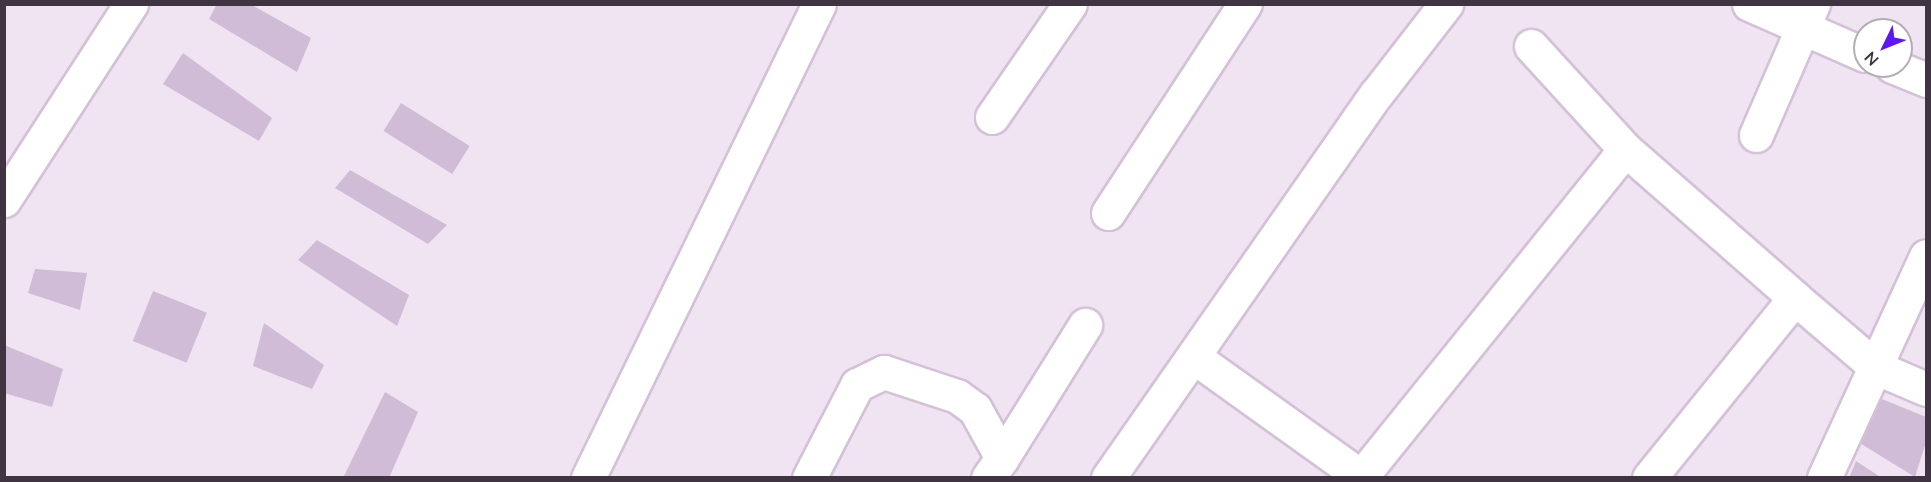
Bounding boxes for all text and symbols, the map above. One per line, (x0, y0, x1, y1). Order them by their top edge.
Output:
north arrow (1853, 18, 1913, 78)
text: N (1860, 48, 1883, 70)

